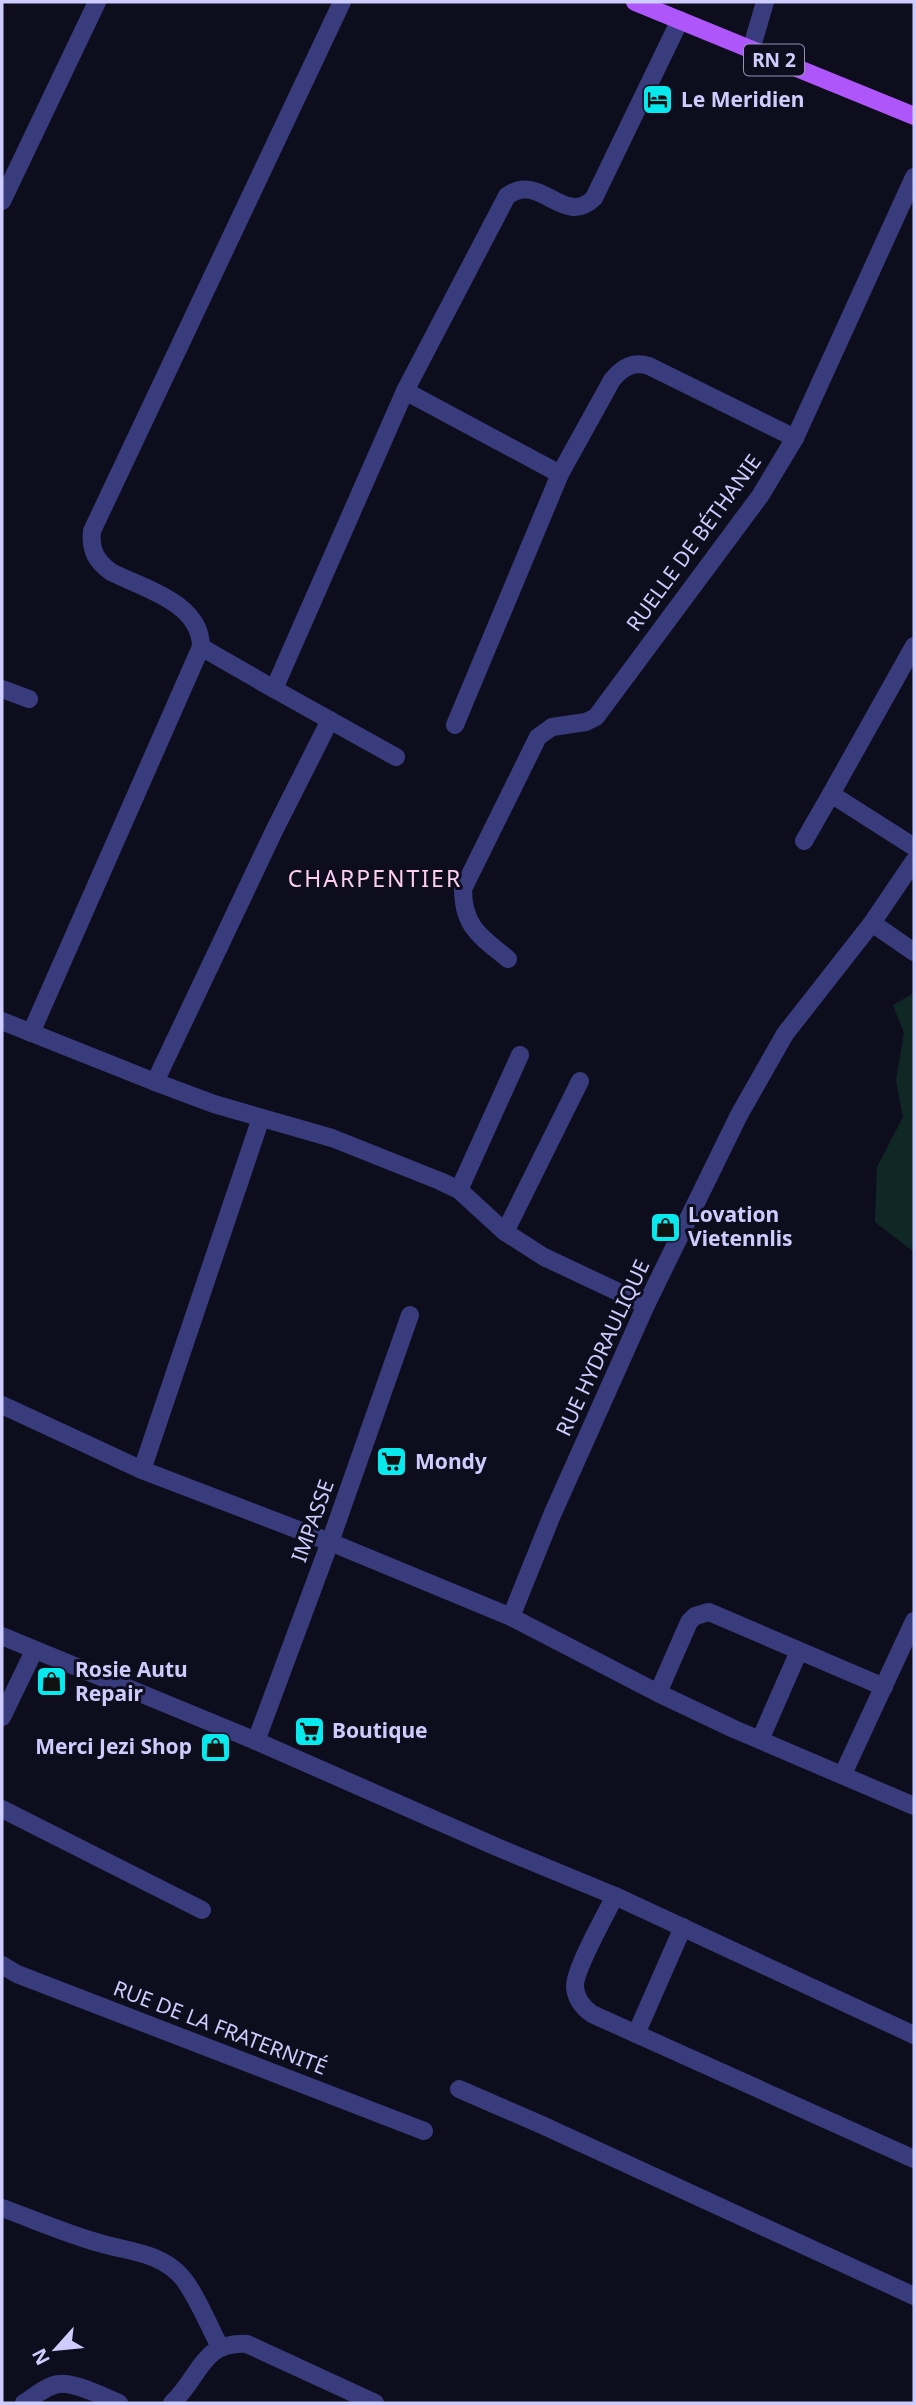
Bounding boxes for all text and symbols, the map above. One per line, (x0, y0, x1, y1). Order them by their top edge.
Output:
road number: RN 2 (744, 44, 804, 76)
hotel icon: Le Meridien (641, 83, 675, 117)
place label: Le Meridien (681, 85, 804, 113)
street label: RUELLE DE BÉTHANIE (619, 448, 767, 637)
district label: CHARPENTIER (288, 862, 462, 894)
place label: Lovation Vietennlis (688, 1200, 793, 1252)
shop icon: Lovation Vietennlis (648, 1210, 682, 1244)
street label: RUE HYDRAULIQUE (549, 1255, 655, 1440)
supermarket icon: Mondy (375, 1445, 409, 1479)
place label: Mondy (415, 1447, 487, 1475)
street label: IMPASSE (284, 1475, 340, 1566)
place label: Rosie Autu Repair (75, 1655, 188, 1707)
shop icon: Rosie Autu Repair (35, 1665, 69, 1699)
supermarket icon: Boutique (292, 1714, 326, 1748)
place label: Boutique (332, 1716, 428, 1744)
shop icon: Merci Jezi Shop (198, 1730, 232, 1764)
place label: Merci Jezi Shop (35, 1732, 192, 1760)
street label: RUE DE LA FRATERNITÉ (110, 1973, 331, 2081)
north arrow (21, 2314, 91, 2384)
text: N (26, 2344, 56, 2370)

